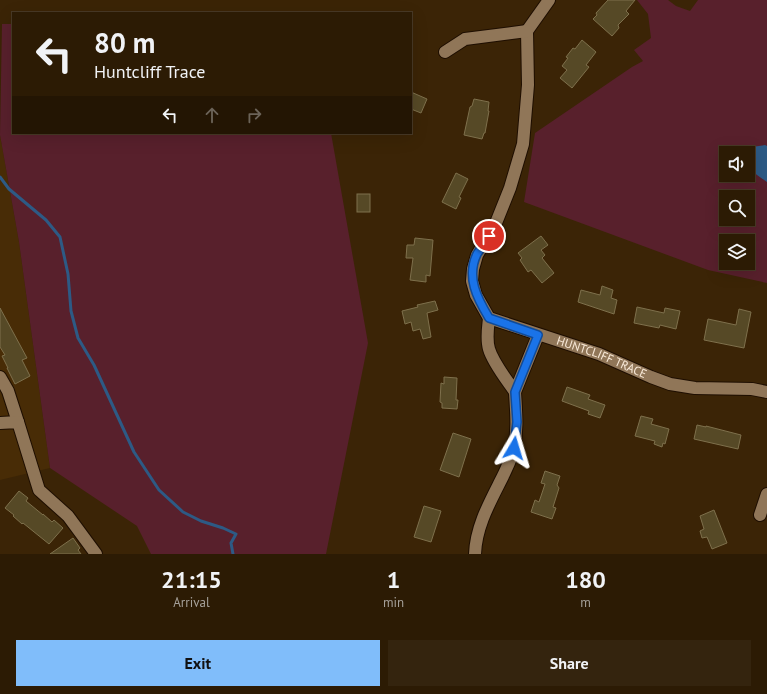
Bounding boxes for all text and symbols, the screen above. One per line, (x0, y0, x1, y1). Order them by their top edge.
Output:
text: 80 m (94, 24, 155, 61)
icon: left (28, 28, 80, 80)
text: Huntcliff Trace (94, 60, 205, 83)
icon: left (159, 104, 181, 126)
icon: ahead (201, 104, 223, 126)
icon: right (243, 104, 265, 126)
map controls (719, 146, 755, 270)
button: sound (719, 146, 755, 182)
button: search (719, 190, 755, 226)
pin (472, 219, 506, 253)
icon: arrive (478, 225, 500, 247)
button: layers (719, 234, 755, 270)
street label: HUNTCLIFF TRACE (555, 333, 649, 381)
position arrow (493, 427, 535, 469)
text: 21:15 (161, 564, 222, 595)
text: 1 (387, 564, 400, 595)
text: 180 (565, 564, 606, 595)
text: Arrival (173, 594, 210, 611)
text: min (383, 594, 404, 611)
text: m (580, 594, 591, 611)
button: Exit (16, 640, 380, 686)
button: Share (388, 640, 751, 686)

